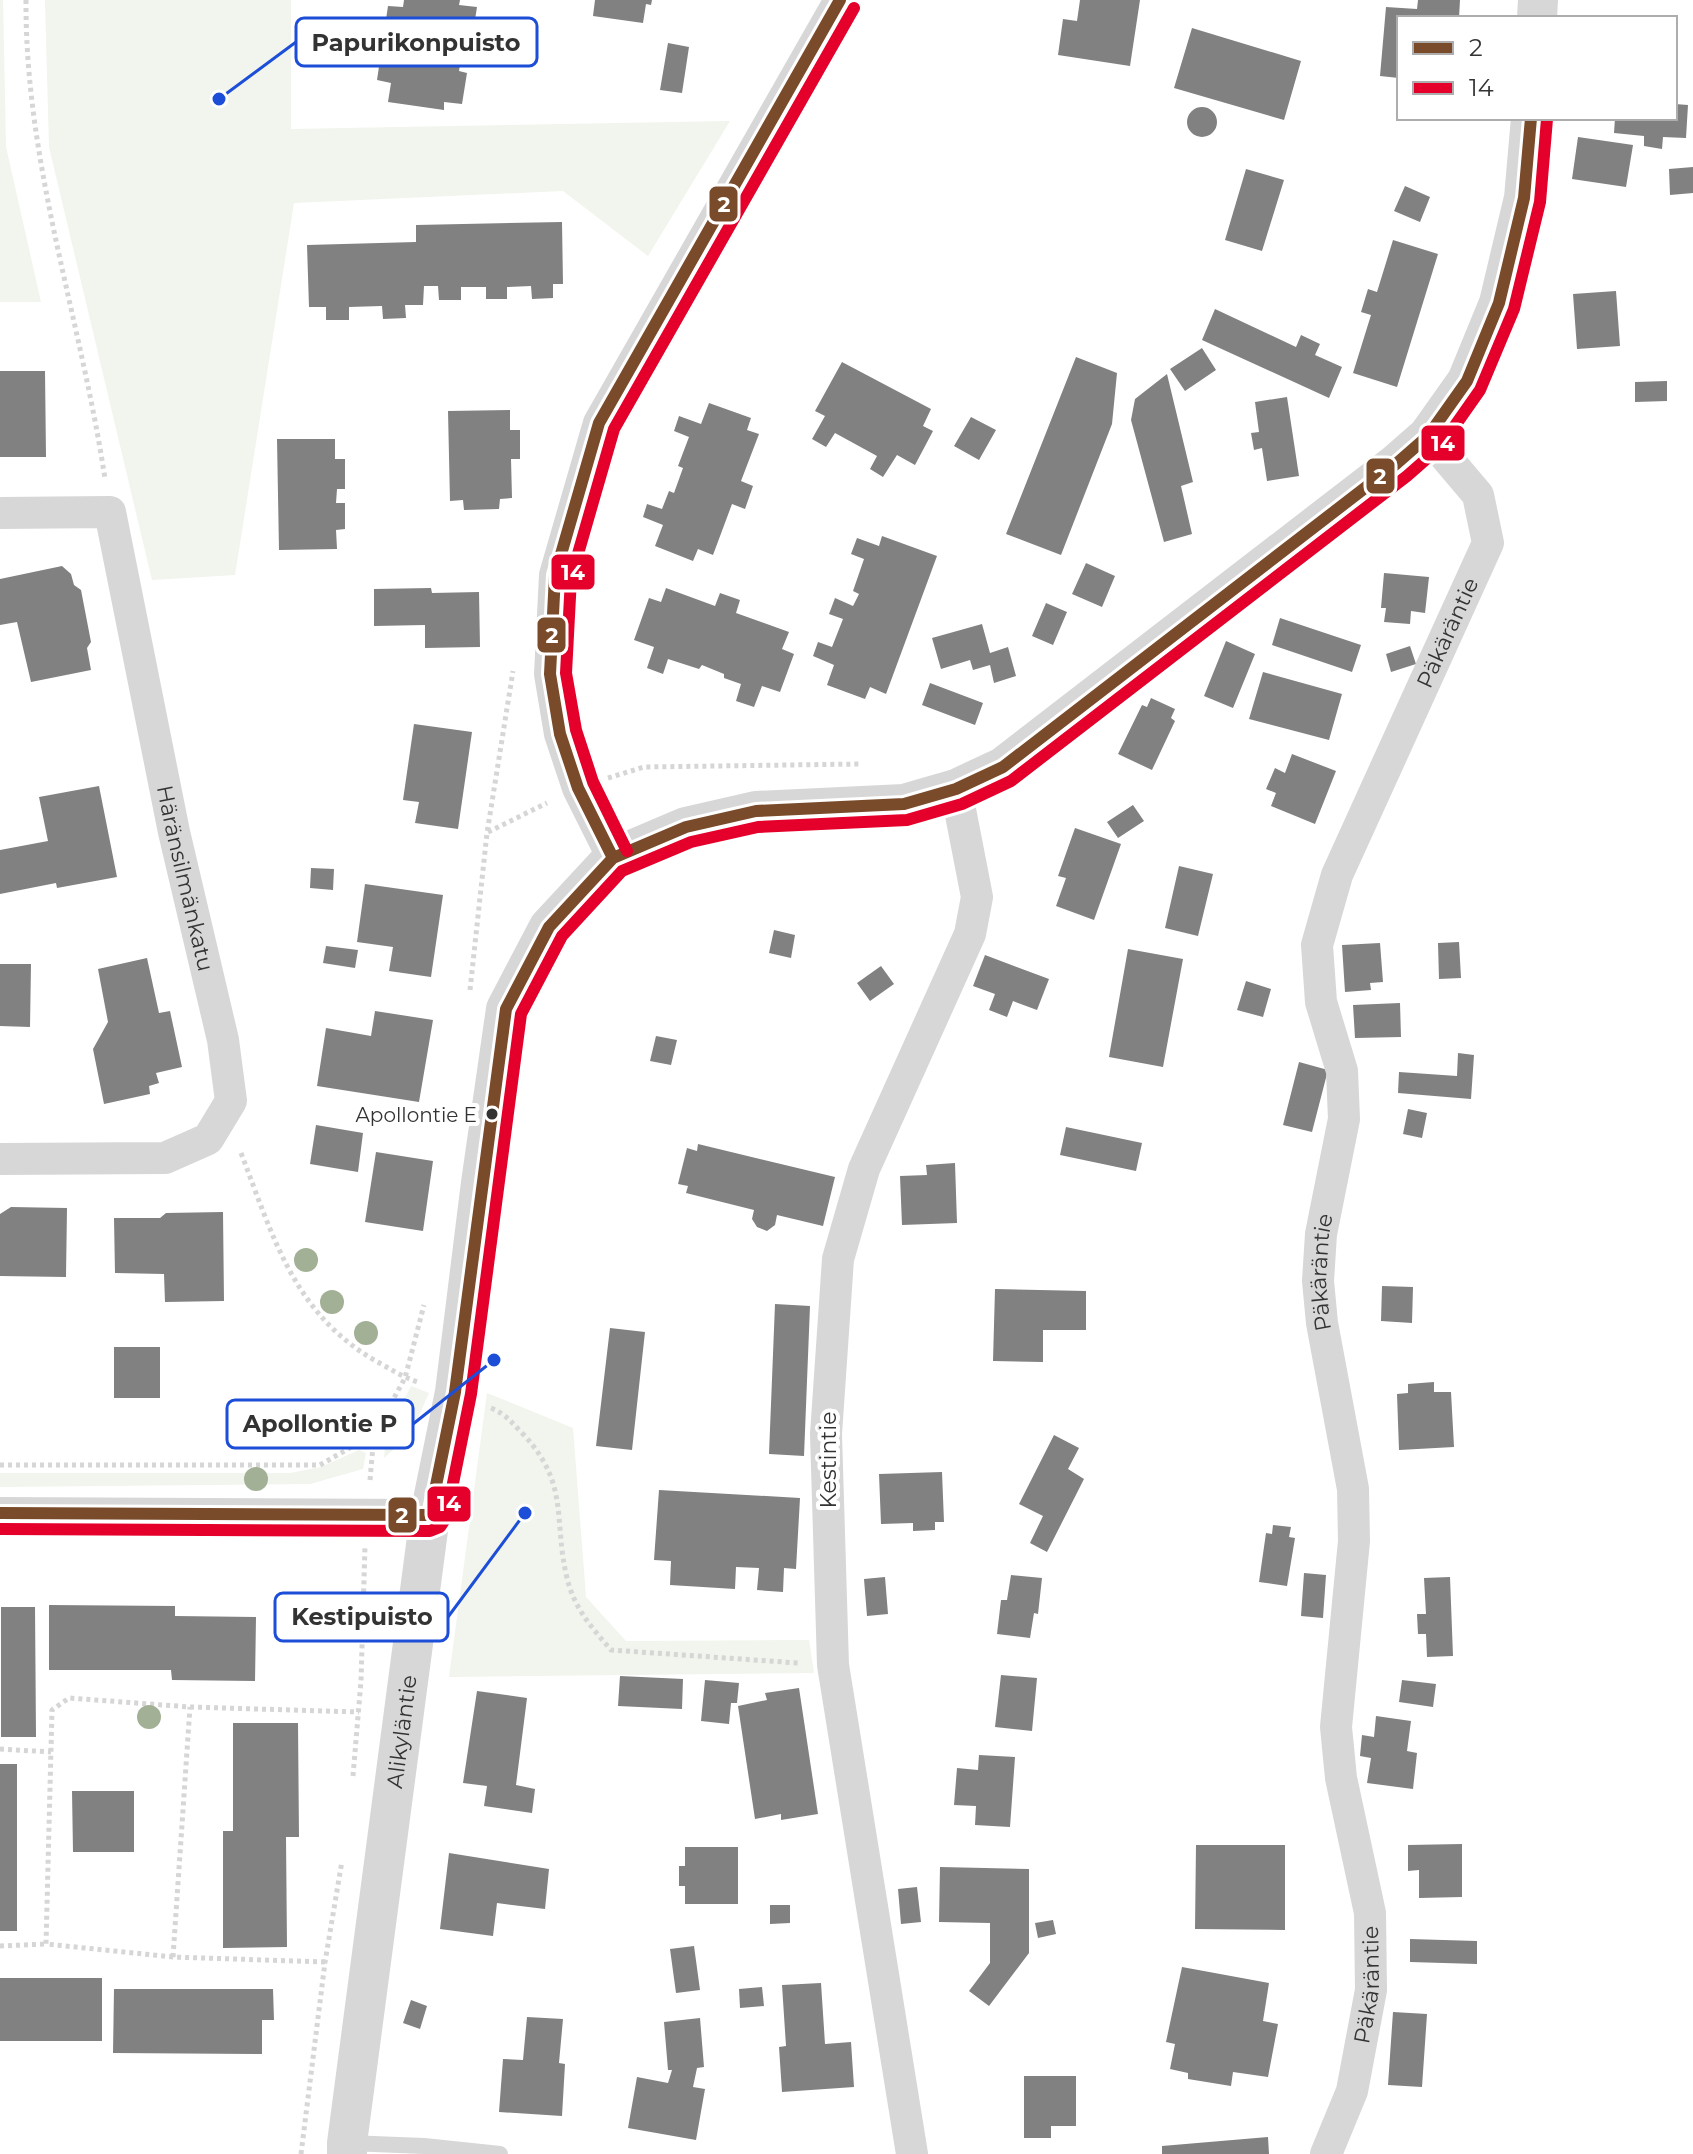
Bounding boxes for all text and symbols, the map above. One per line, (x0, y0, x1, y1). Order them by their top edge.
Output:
legend (1397, 16, 1677, 120)
callout: Papurikonpuisto (296, 18, 537, 66)
text: Papurikonpuisto (312, 28, 520, 57)
text: 2 (1469, 33, 1483, 62)
text: 14 (1469, 73, 1494, 102)
line badge: 2 (708, 185, 739, 223)
text: 2 (718, 191, 731, 218)
line badge: 14 (1420, 424, 1466, 462)
text: 14 (1431, 430, 1455, 457)
line badge: 2 (1365, 457, 1396, 495)
text: 2 (1374, 463, 1387, 490)
line badge: 14 (550, 553, 596, 591)
text: 14 (561, 559, 585, 586)
street label: Päkäräntie (1411, 573, 1484, 692)
line badge: 2 (536, 616, 567, 654)
text: 2 (546, 622, 559, 649)
street label: Häränsilmänkatu (151, 783, 219, 974)
place label: Apollontie E (356, 1103, 477, 1127)
marker: Apollontie E (484, 1106, 500, 1122)
street label: Päkäräntie (1305, 1211, 1339, 1333)
callout: Apollontie P (227, 1400, 413, 1448)
text: Apollontie P (242, 1409, 397, 1438)
street label: Kestintie (815, 1411, 842, 1509)
line badge: 14 (426, 1485, 472, 1523)
text: 14 (437, 1490, 461, 1517)
line badge: 2 (387, 1496, 418, 1534)
text: 2 (396, 1502, 409, 1529)
callout: Kestipuisto (275, 1593, 448, 1641)
text: Kestipuisto (291, 1602, 433, 1631)
street label: Alikyläntie (381, 1673, 423, 1790)
street label: Päkäräntie (1348, 1926, 1385, 2046)

